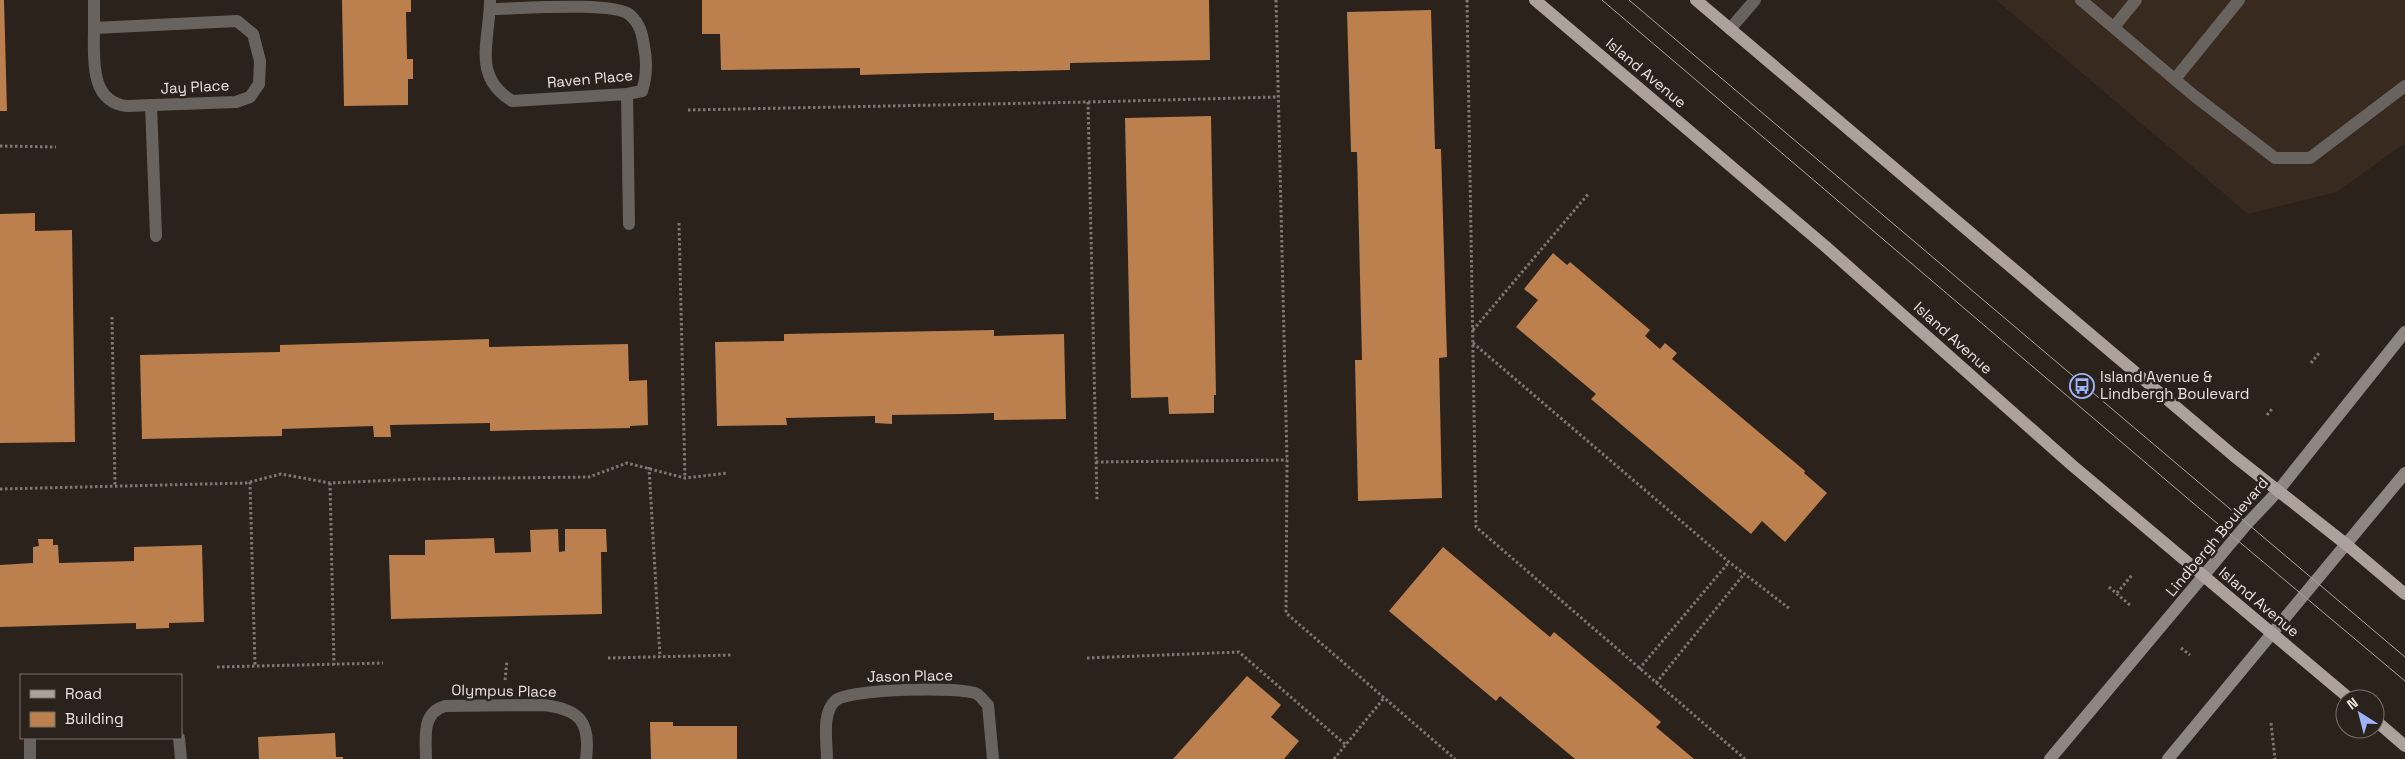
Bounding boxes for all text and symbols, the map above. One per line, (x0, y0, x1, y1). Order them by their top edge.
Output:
street label: Island Avenue (1602, 33, 1691, 112)
street label: Raven Place (546, 65, 634, 92)
street label: Jay Place (160, 75, 230, 98)
street label: Island Avenue (1910, 297, 1997, 378)
place label: Island Avenue & Lindbergh Boulevard (2100, 367, 2249, 403)
bus stop icon: Island Avenue & Lindbergh Boulevard (2069, 373, 2095, 399)
street label: Lindbergh Boulevard (2161, 473, 2272, 600)
street label: Island Avenue (2215, 562, 2304, 641)
street label: Jason Place (867, 665, 953, 686)
legend (20, 674, 182, 739)
street label: Olympus Place (451, 680, 557, 701)
text: Road (65, 684, 102, 703)
north arrow (2335, 689, 2385, 739)
text: N (2343, 693, 2361, 714)
text: Building (65, 709, 124, 728)

